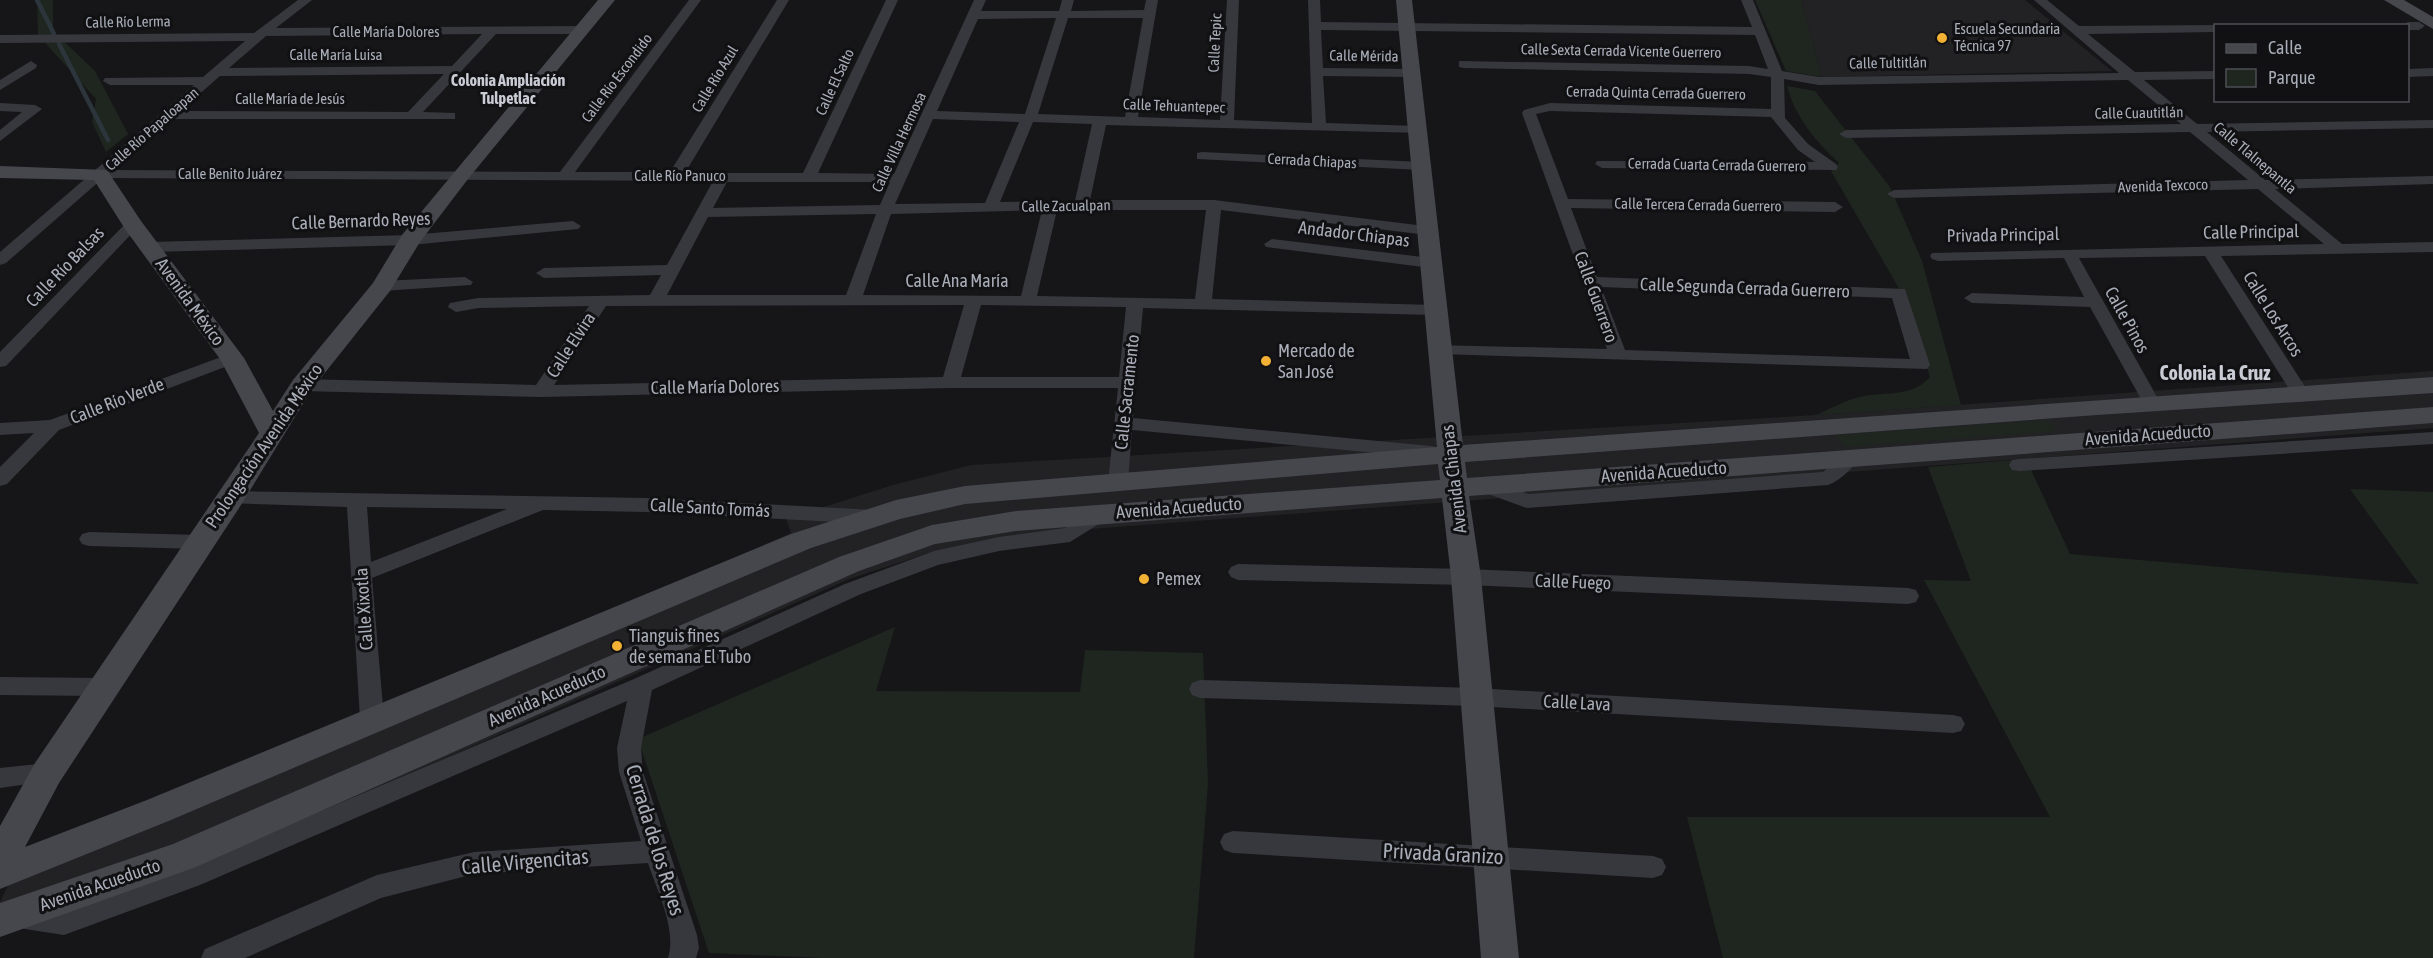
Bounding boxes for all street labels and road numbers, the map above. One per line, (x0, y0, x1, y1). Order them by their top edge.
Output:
street label: Calle Río Lerma (85, 12, 171, 31)
street label: Calle Tepic (1204, 13, 1225, 73)
street label: Calle María Dolores (332, 23, 440, 40)
street label: Calle Río Escondido (578, 30, 656, 125)
street label: Calle Sexta Cerrada Vicente Guerrero (1521, 40, 1721, 61)
street label: Calle Río Azul (688, 42, 741, 115)
street label: Calle María Luisa (289, 46, 383, 63)
street label: Calle El Salto (812, 46, 857, 118)
street label: Calle Mérida (1329, 46, 1399, 65)
street label: Calle Tultitlán (1849, 53, 1927, 72)
street label: Cerrada Quinta Cerrada Guerrero (1566, 82, 1746, 103)
street label: Calle Río Papaloapan (102, 84, 202, 174)
street label: Calle Villa Hermosa (868, 89, 929, 194)
street label: Calle María de Jesús (235, 90, 345, 107)
street label: Calle Tehuantepec (1123, 95, 1226, 116)
street label: Calle Cuautitlán (2094, 103, 2184, 122)
street label: Calle Tlalnepantla (2211, 118, 2300, 197)
street label: Cerrada Chiapas (1267, 150, 1357, 171)
street label: Cerrada Cuarta Cerrada Guerrero (1628, 154, 1806, 175)
street label: Calle Benito Juárez (178, 165, 283, 182)
street label: Calle Río Panuco (634, 167, 726, 184)
street label: Avenida Texcoco (2117, 175, 2209, 196)
street label: Calle Tercera Cerrada Guerrero (1614, 195, 1782, 214)
street label: Calle Zacualpan (1021, 196, 1111, 215)
street label: Calle Bernardo Reyes (291, 208, 431, 233)
street label: Andador Chiapas (1297, 216, 1411, 251)
street label: Calle Principal (2203, 220, 2299, 243)
street label: Calle Río Balsas (21, 222, 108, 311)
street label: Privada Principal (1946, 223, 2060, 246)
street label: Calle Guerrero (1570, 248, 1623, 345)
street label: Avenida México (152, 254, 229, 350)
street label: Calle Los Arcos (2239, 267, 2308, 360)
street label: Calle Ana María (905, 270, 1009, 291)
street label: Calle Segunda Cerrada Guerrero (1640, 273, 1850, 302)
street label: Calle Pinos (2101, 283, 2154, 357)
street label: Calle Elvira (542, 308, 599, 381)
street label: Calle Sacramento (1110, 333, 1143, 451)
street label: Prolongación Avenida México (201, 360, 326, 532)
street label: Calle Río Verde (67, 373, 167, 428)
street label: Calle María Dolores (651, 375, 779, 398)
street label: Avenida Acueducto (2084, 420, 2212, 449)
street label: Avenida Chiapas (1436, 424, 1471, 534)
street label: Avenida Acueducto (1600, 457, 1728, 486)
street label: Avenida Acueducto (1115, 493, 1243, 522)
street label: Calle Santo Tomás (650, 494, 771, 521)
street label: Calle Xixotla (350, 567, 377, 651)
street label: Calle Fuego (1535, 570, 1611, 593)
street label: Avenida Acueducto (485, 660, 609, 731)
street label: Calle Lava (1543, 690, 1611, 715)
street label: Cerrada de los Reyes (622, 761, 690, 918)
street label: Privada Granizo (1382, 838, 1504, 868)
street label: Calle Virgencitas (460, 843, 589, 879)
street label: Avenida Acueducto (37, 854, 163, 915)

